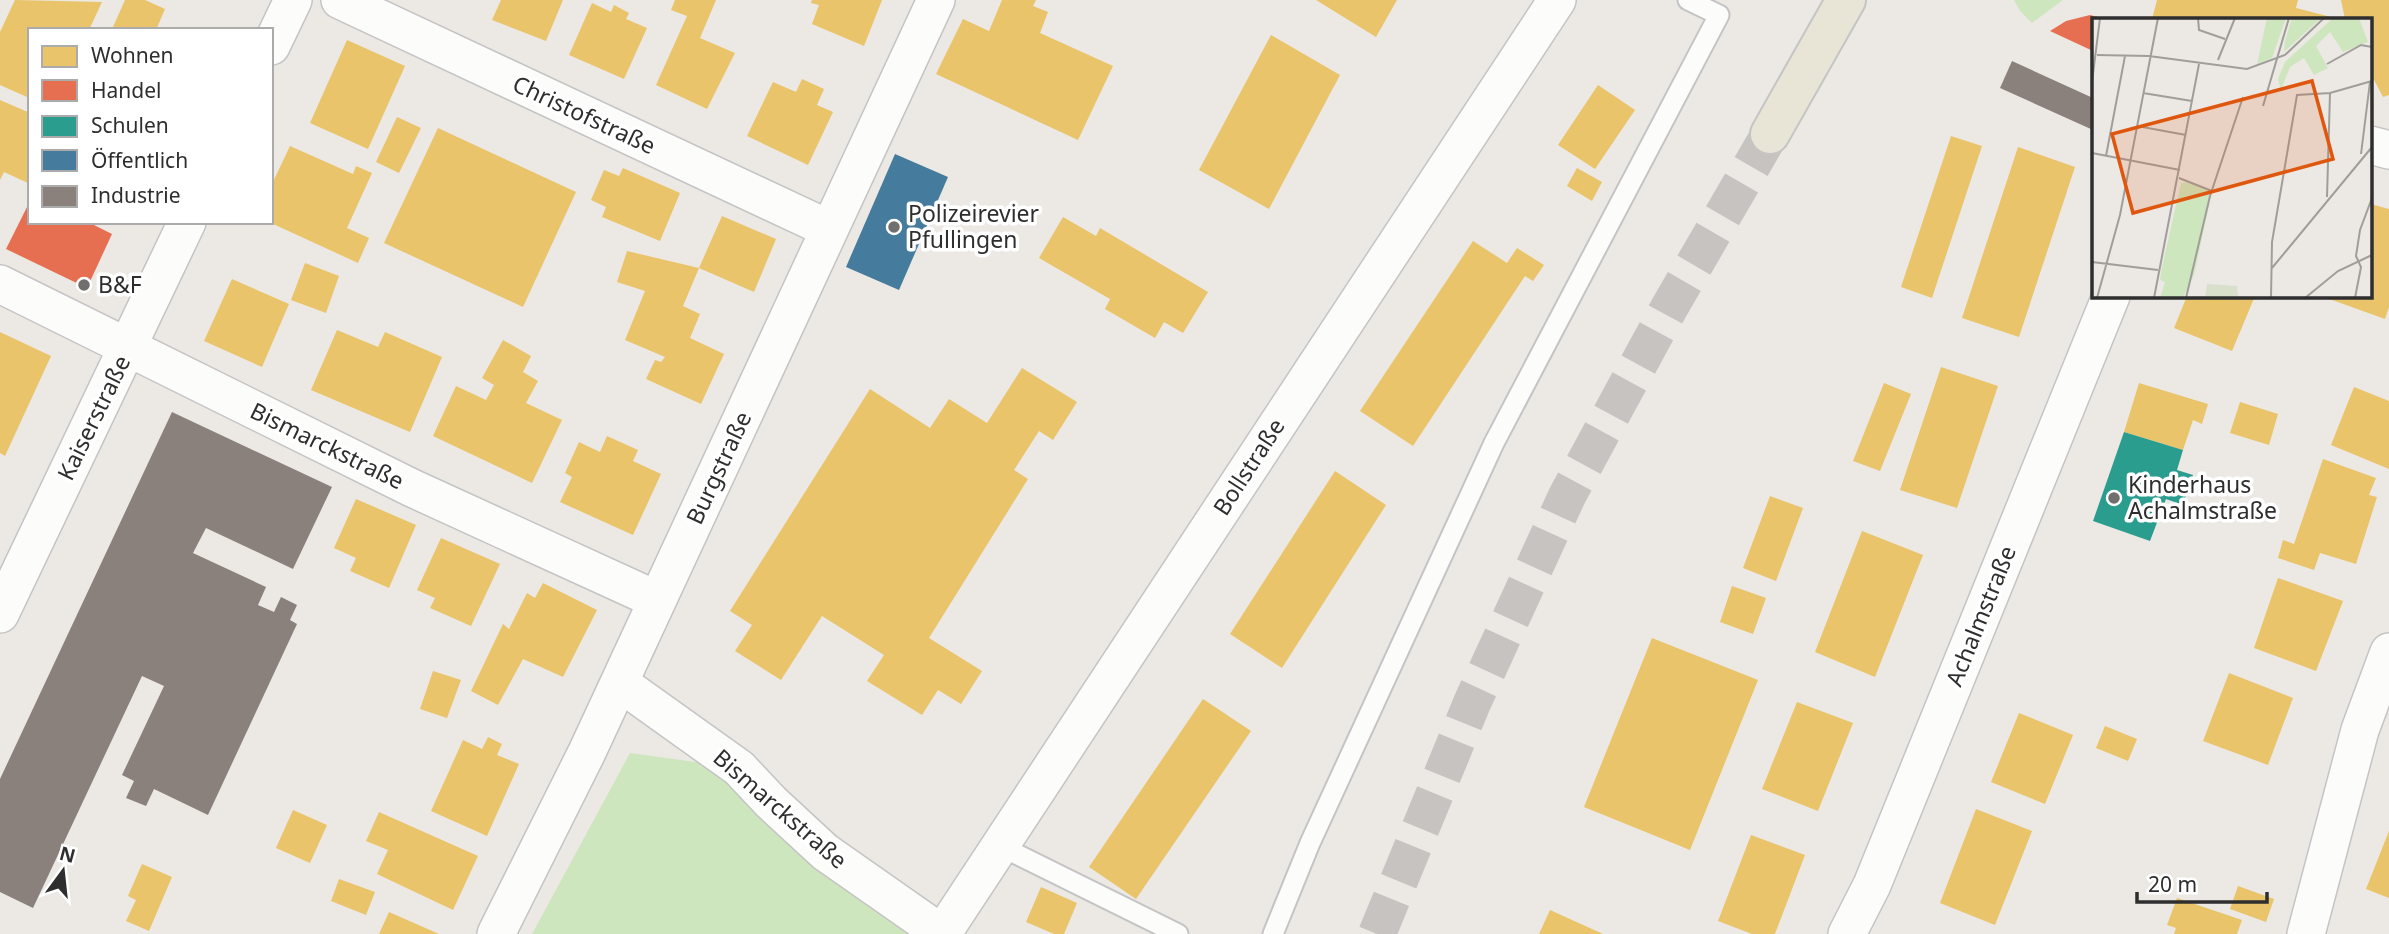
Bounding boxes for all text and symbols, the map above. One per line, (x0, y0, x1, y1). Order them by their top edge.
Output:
inset map (2092, 18, 2372, 298)
legend (28, 28, 273, 224)
text: Wohnen (91, 41, 174, 69)
street label: Christofstraße (508, 67, 661, 161)
text: Handel (91, 76, 162, 104)
text: Schulen (91, 111, 169, 139)
text: Öffentlich (91, 146, 188, 174)
text: Industrie (91, 181, 181, 209)
place label: Polizeirevier Pfullingen (908, 197, 1040, 255)
marker: Polizeirevier Pfullingen (886, 219, 902, 235)
place label: B&F (98, 268, 142, 300)
marker: B&F (76, 277, 92, 293)
street label: Kaiserstraße (49, 350, 137, 485)
street label: Bismarckstraße (245, 394, 410, 496)
street label: Burgstraße (678, 406, 758, 529)
street label: Bollstraße (1205, 412, 1291, 521)
place label: Kinderhaus Achalmstraße (2128, 468, 2277, 526)
marker: Kinderhaus Achalmstraße (2106, 490, 2122, 506)
street label: Achalmstraße (1937, 541, 2023, 691)
street label: Bismarckstraße (707, 741, 854, 875)
north arrow (28, 836, 98, 906)
text: N (57, 840, 78, 869)
scale bar (2137, 860, 2266, 904)
text: 20 m (2148, 870, 2197, 898)

